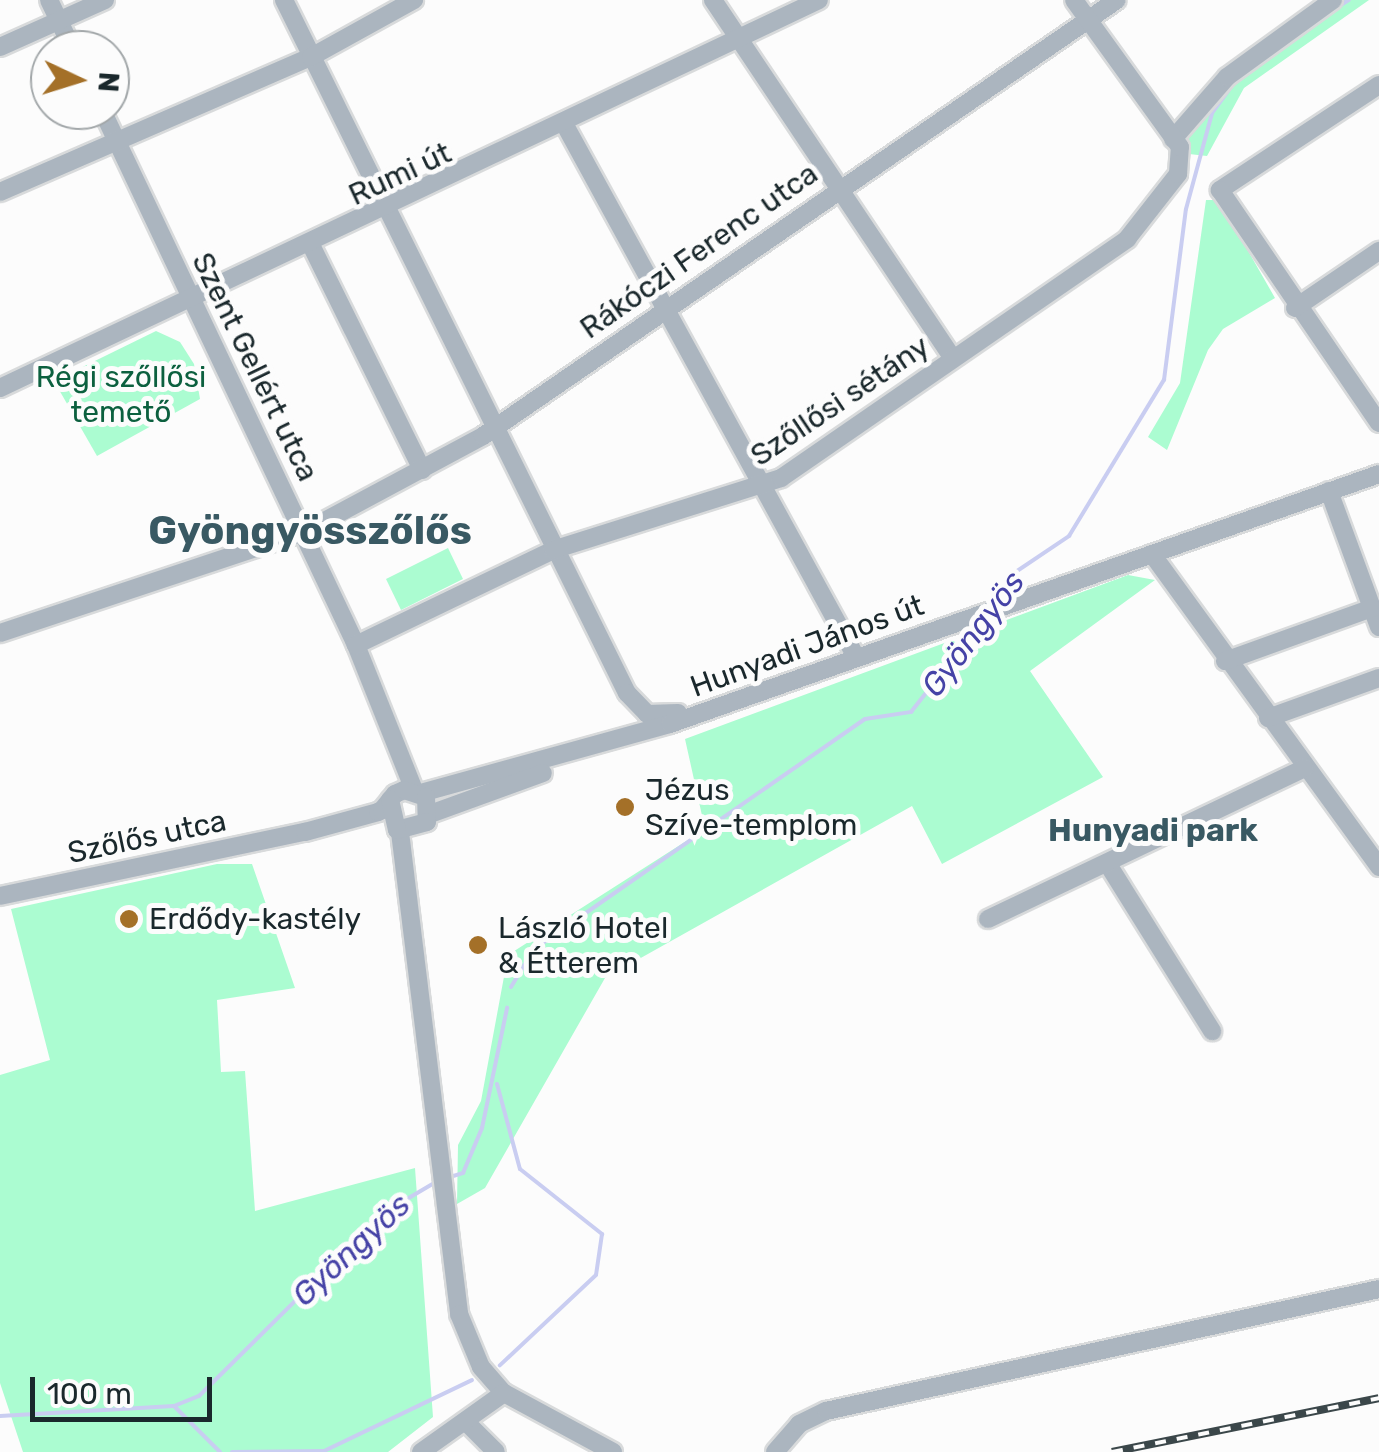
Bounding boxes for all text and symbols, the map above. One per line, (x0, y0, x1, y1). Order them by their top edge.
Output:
north arrow (30, 30, 130, 130)
text: N (91, 71, 126, 93)
street label: Rumi út (343, 135, 457, 213)
street label: Rákóczi Ferenc utca (573, 156, 825, 346)
street label: Szent Gellért utca (184, 247, 326, 487)
street label: Szőllősi sétány (744, 328, 936, 474)
park label: Régi szőllősi temető (36, 359, 206, 430)
district label: Gyöngyösszőlős (148, 507, 472, 555)
water label: Gyöngyös (913, 564, 1033, 704)
street label: Hunyadi János út (686, 587, 928, 705)
place label: Jézus Szíve-templom (645, 772, 857, 842)
marker: Jézus Szíve-templom (614, 796, 636, 818)
street label: Szőlős utca (65, 803, 229, 871)
district label: Hunyadi park (1048, 811, 1258, 849)
place label: Erdődy-kastély (149, 901, 361, 937)
marker: Erdődy-kastély (118, 908, 140, 930)
place label: László Hotel & Étterem (498, 910, 668, 980)
marker: László Hotel & Étterem (467, 934, 489, 956)
water label: Gyöngyös (284, 1186, 418, 1314)
scale bar (35, 1357, 218, 1419)
text: 100 m (47, 1376, 132, 1412)

